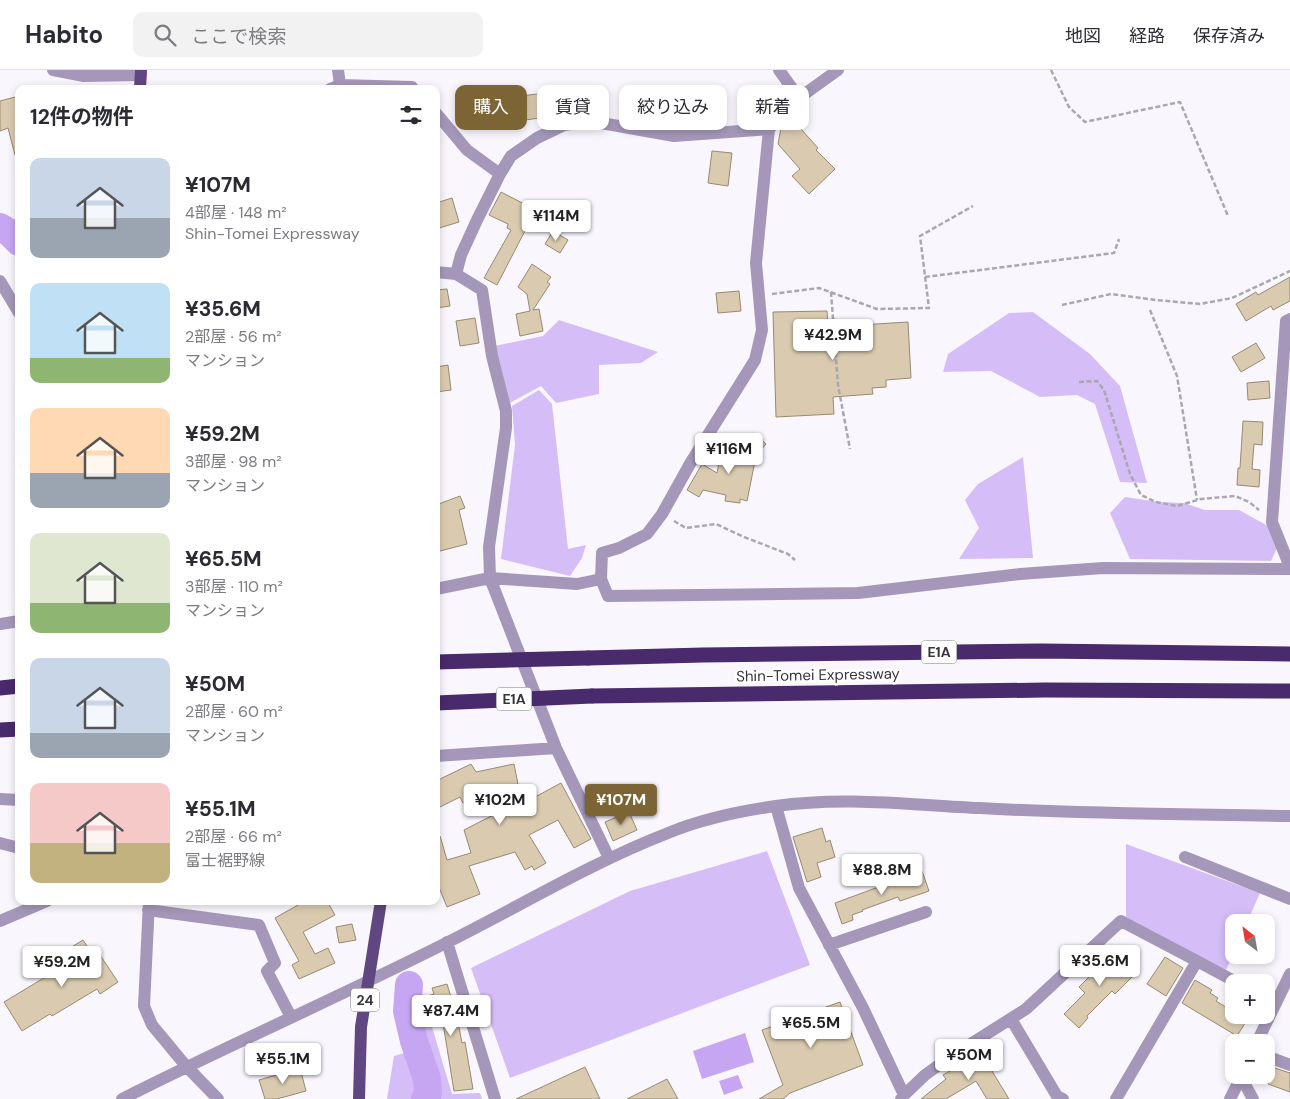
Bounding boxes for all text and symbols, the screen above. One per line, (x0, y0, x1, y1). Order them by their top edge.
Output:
search box (133, 12, 483, 57)
text: Habito (25, 19, 103, 50)
icon: search (151, 21, 179, 49)
text: ここで検索 (191, 24, 286, 49)
text: 地図 (1065, 24, 1101, 48)
text: 経路 (1129, 24, 1165, 48)
text: 保存済み (1193, 24, 1265, 48)
chip: 購入 (455, 85, 527, 130)
chip: 賃貸 (537, 85, 609, 130)
chip: 絞り込み (619, 85, 727, 130)
chip: 新着 (737, 85, 809, 130)
icon: filters (397, 101, 425, 129)
text: 12件の物件 (30, 103, 134, 131)
text: ¥107M (185, 171, 251, 199)
icon: home (70, 178, 130, 238)
pin: ¥114M (521, 200, 591, 242)
text: 4部屋 · 148 m² (185, 202, 287, 223)
text: ¥114M (533, 205, 579, 226)
text: Shin-Tomei Expressway (185, 223, 360, 244)
text: ¥35.6M (185, 295, 261, 323)
icon: home (70, 303, 130, 363)
pin: ¥42.9M (792, 318, 874, 361)
text: ¥42.9M (804, 324, 862, 345)
text: 2部屋 · 56 m² (185, 326, 282, 347)
text: マンション (185, 350, 265, 371)
text: ¥59.2M (185, 420, 260, 448)
icon: home (70, 428, 130, 488)
pin: ¥116M (694, 432, 764, 475)
text: ¥116M (706, 438, 752, 459)
text: 3部屋 · 98 m² (185, 451, 281, 472)
text: マンション (185, 475, 265, 496)
text: ¥65.5M (185, 545, 262, 573)
icon: home (70, 553, 130, 613)
text: 3部屋 · 110 m² (185, 576, 283, 597)
text: マンション (185, 600, 265, 621)
road number: E1A (922, 640, 956, 664)
street label: Shin-Tomei Expressway (736, 664, 901, 686)
text: ¥50M (185, 670, 245, 698)
icon: home (70, 678, 130, 738)
road number: E1A (496, 688, 532, 710)
text: 2部屋 · 60 m² (185, 701, 283, 722)
text: マンション (185, 725, 265, 746)
pin: ¥102M (465, 784, 535, 826)
pin: ¥107M (586, 784, 656, 826)
text: ¥102M (475, 789, 525, 810)
text: ¥107M (596, 789, 646, 810)
text: ¥55.1M (185, 795, 256, 823)
icon: home (70, 803, 130, 863)
text: 2部屋 · 66 m² (185, 826, 282, 847)
text: 富士裾野線 (185, 850, 265, 871)
pin: ¥88.8M (841, 854, 923, 896)
text: ¥88.8M (853, 859, 912, 880)
north arrow (1225, 914, 1275, 964)
map controls (1225, 914, 1275, 1084)
pin: ¥35.6M (1059, 944, 1141, 987)
pin: ¥59.2M (21, 946, 103, 988)
text: ¥35.6M (1071, 950, 1129, 971)
text: ¥59.2M (33, 951, 91, 972)
button: + (1225, 974, 1275, 1024)
road number: 24 (351, 988, 379, 1012)
pin: ¥87.4M (410, 994, 492, 1037)
text: ¥87.4M (423, 1000, 479, 1021)
pin: ¥65.5M (770, 1006, 852, 1049)
text: ¥65.5M (782, 1012, 840, 1033)
button: − (1225, 1034, 1275, 1084)
pin: ¥50M (939, 1038, 999, 1081)
pin: ¥55.1M (242, 1042, 324, 1085)
text: ¥50M (946, 1044, 992, 1065)
text: ¥55.1M (256, 1048, 310, 1069)

